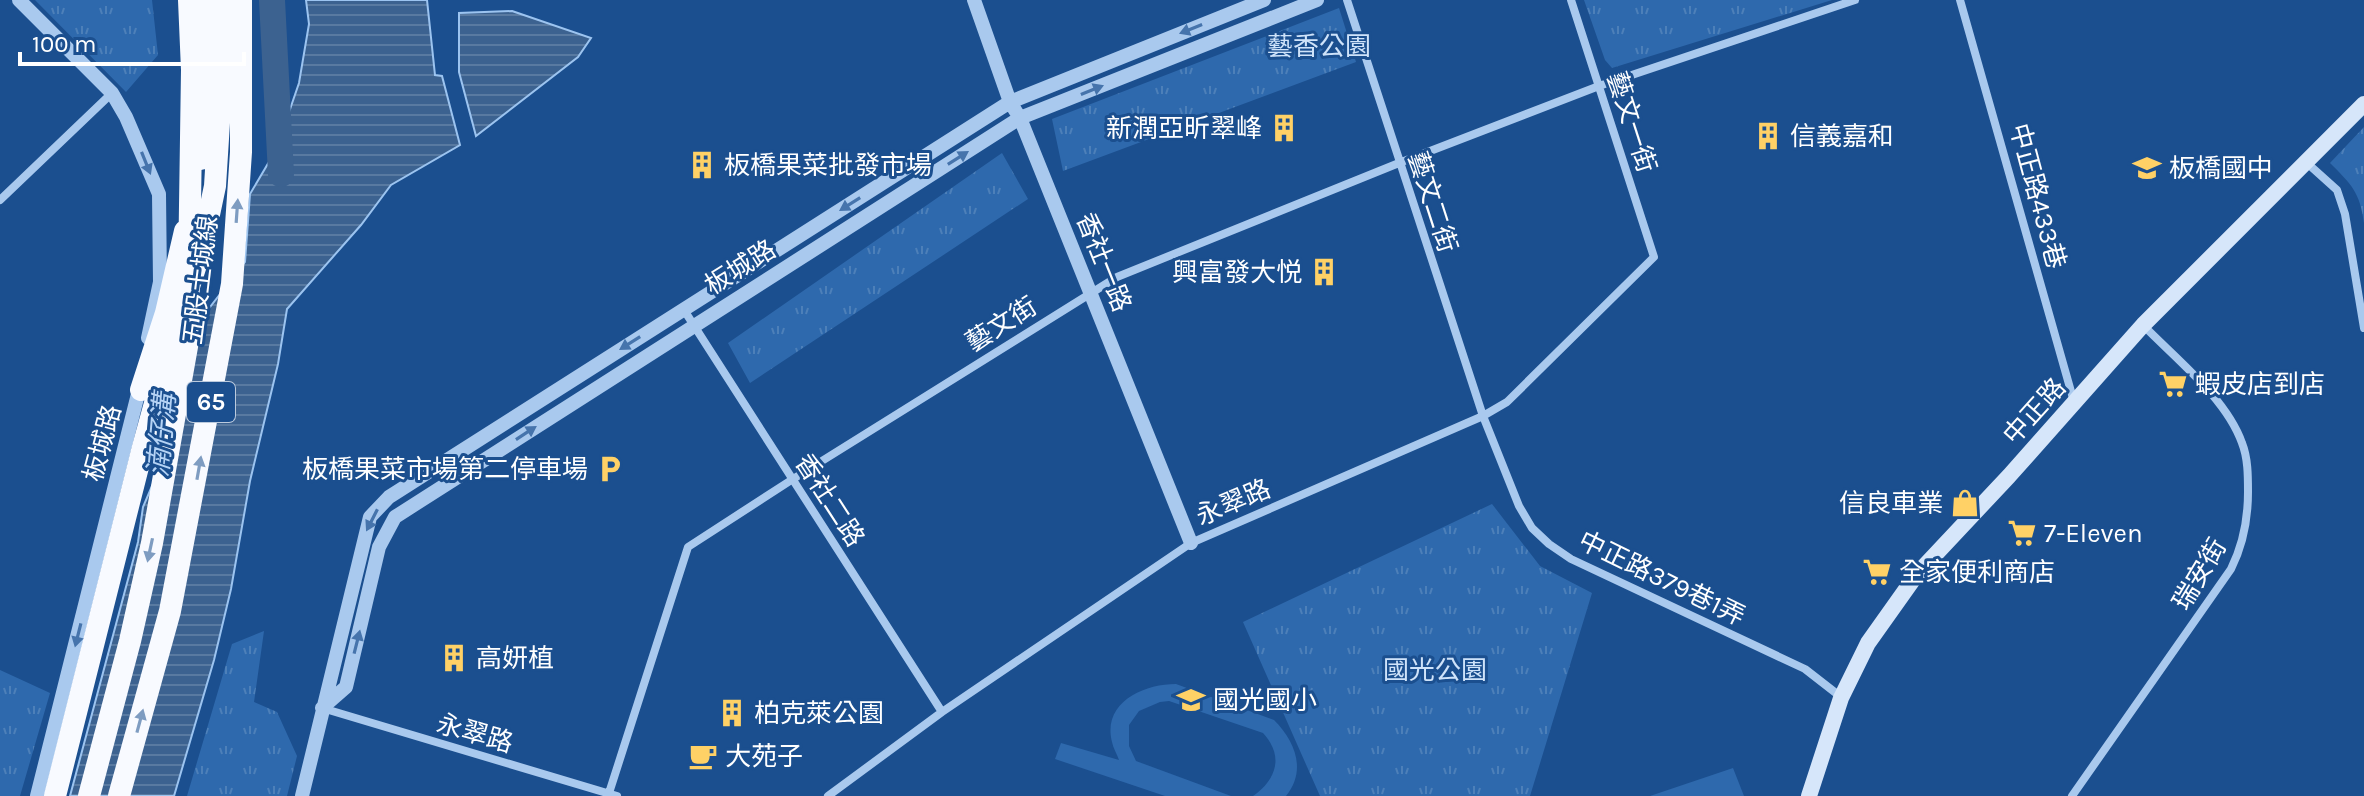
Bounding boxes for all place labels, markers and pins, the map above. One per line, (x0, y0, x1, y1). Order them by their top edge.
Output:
place label: 新潤亞昕翠峰 (1106, 113, 1262, 144)
building icon: 新潤亞昕翠峰 (1269, 113, 1299, 143)
building icon: 信義嘉和 (1753, 121, 1783, 151)
place label: 信義嘉和 (1790, 121, 1894, 152)
building icon: 板橋果菜批發市場 (687, 150, 717, 180)
place label: 板橋果菜批發市場 (724, 150, 932, 181)
school or university icon: 板橋國中 (2132, 153, 2162, 183)
place label: 板橋國中 (2169, 153, 2273, 184)
place label: 興富發大悦 (1172, 257, 1302, 288)
building icon: 興富發大悦 (1309, 257, 1339, 287)
supermarket icon: 蝦皮店到店 (2158, 369, 2188, 399)
place label: 蝦皮店到店 (2195, 369, 2325, 400)
place label: 板橋果菜市場第二停車場 (302, 454, 588, 485)
parking icon: 板橋果菜市場第二停車場 (595, 454, 625, 484)
place label: 信良車業 (1839, 488, 1943, 519)
shop icon: 信良車業 (1950, 488, 1980, 518)
supermarket icon: 7-Eleven (2007, 518, 2037, 548)
place label: 7-Eleven (2044, 518, 2143, 549)
supermarket icon: 全家便利商店 (1862, 557, 1892, 587)
place label: 全家便利商店 (1899, 557, 2055, 588)
building icon: 高妍植 (439, 643, 469, 673)
place label: 高妍植 (476, 643, 554, 674)
school or university icon: 國光國小 (1176, 685, 1206, 715)
place label: 國光國小 (1213, 685, 1317, 716)
building icon: 柏克萊公園 (717, 698, 747, 728)
place label: 柏克萊公園 (754, 698, 884, 729)
cafe icon: 大苑子 (688, 741, 718, 771)
place label: 大苑子 (725, 741, 803, 772)

